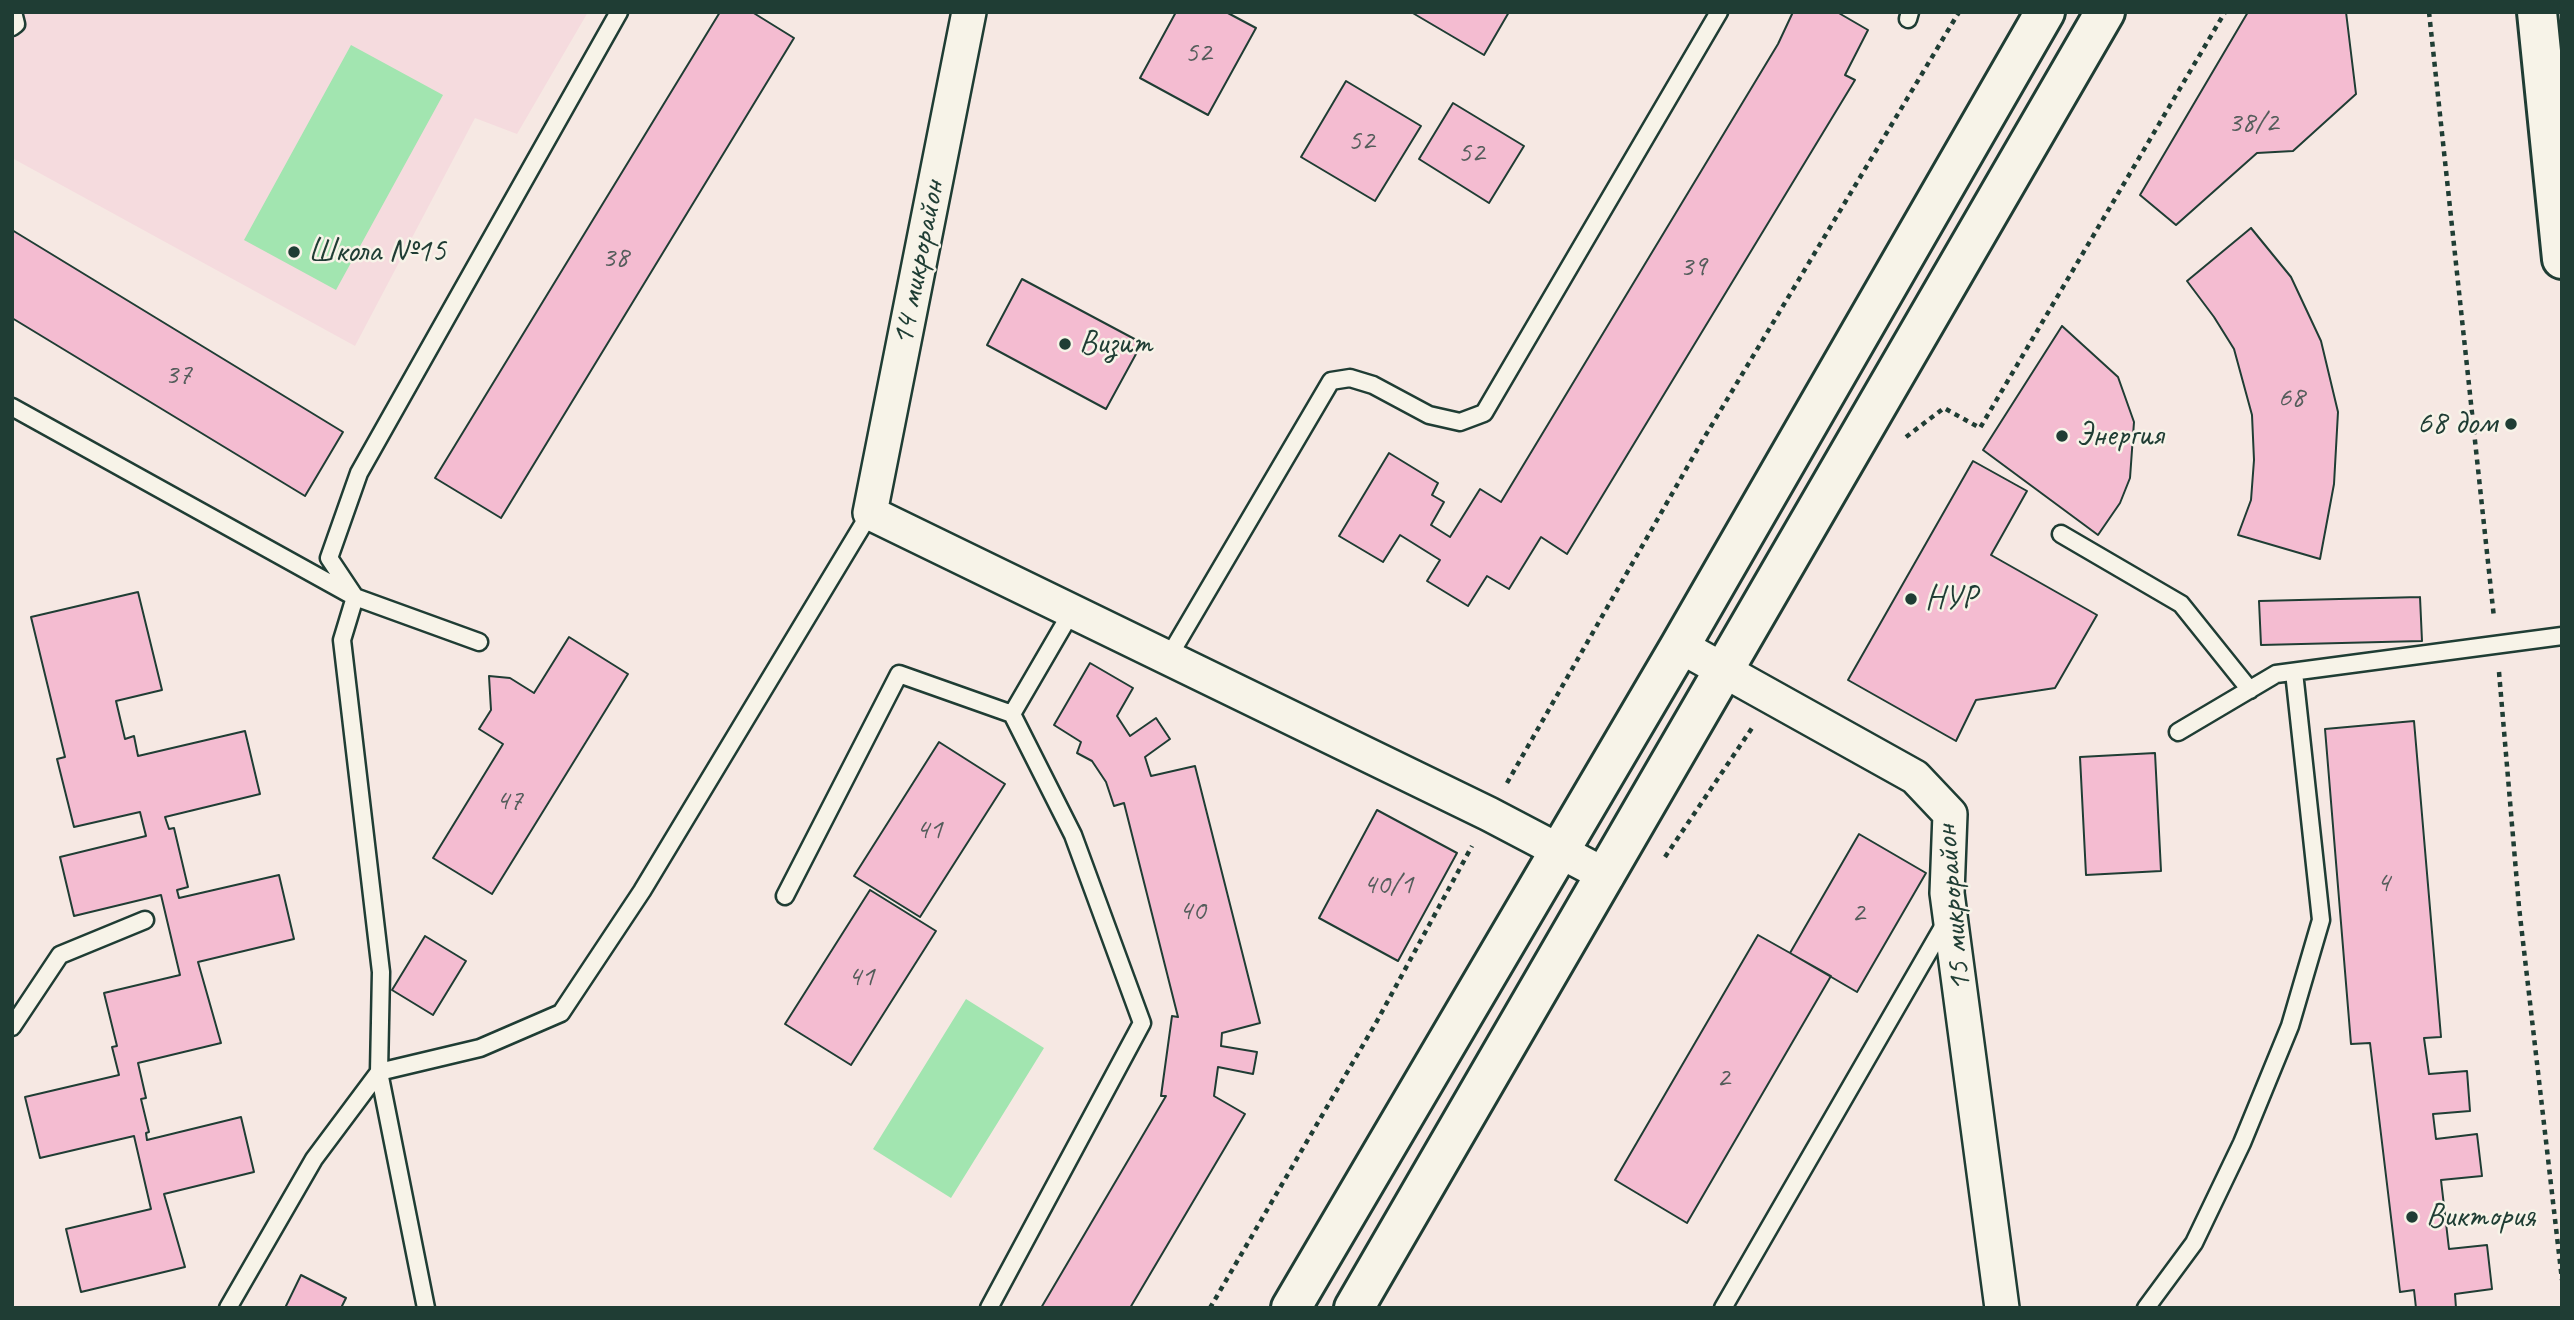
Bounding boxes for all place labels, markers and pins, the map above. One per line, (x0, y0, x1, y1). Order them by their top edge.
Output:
place label: Школа №15 (308, 232, 446, 272)
marker: Школа №15 (286, 244, 302, 260)
place label: Визит (1079, 324, 1152, 364)
marker: Визит (1057, 336, 1073, 352)
place label: 68 дом (2417, 404, 2497, 444)
place label: Энергия (2076, 416, 2163, 456)
marker: 68 дом (2503, 416, 2519, 432)
marker: Энергия (2054, 428, 2070, 444)
place label: НУР (1925, 579, 1977, 619)
marker: НУР (1903, 591, 1919, 607)
place label: Виктория (2426, 1197, 2535, 1237)
marker: Виктория (2404, 1209, 2420, 1225)

